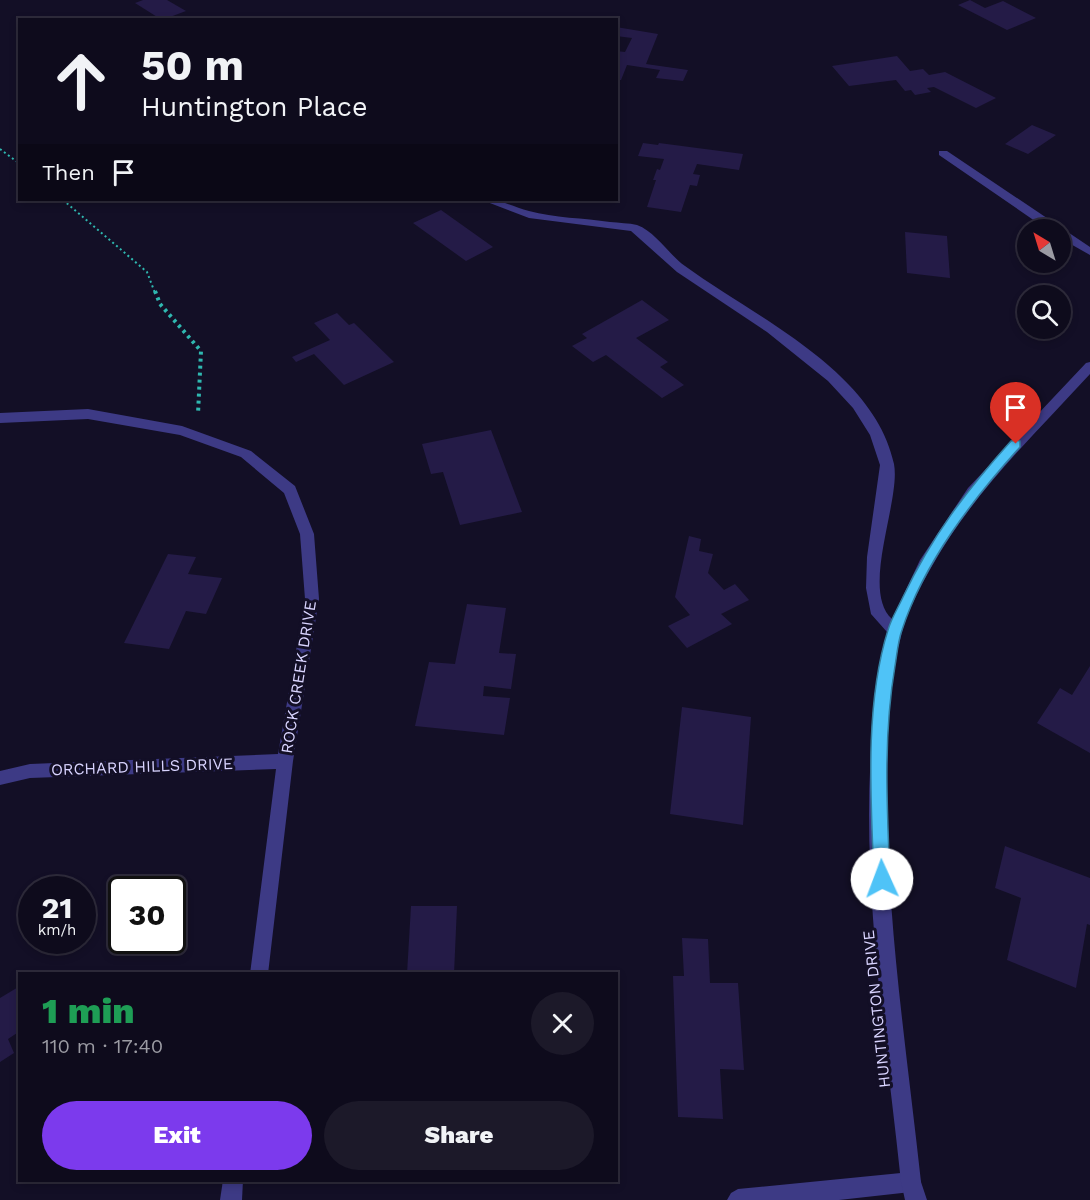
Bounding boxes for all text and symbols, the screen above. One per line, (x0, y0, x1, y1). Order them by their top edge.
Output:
text: 50 m (141, 41, 244, 90)
icon: ahead (42, 42, 120, 120)
text: Huntington Place (141, 91, 368, 123)
icon: arrive (107, 156, 140, 189)
text: Then (42, 160, 95, 185)
north arrow (1017, 219, 1071, 273)
map controls (1017, 219, 1071, 339)
button: search (1017, 285, 1071, 339)
pin (990, 382, 1041, 444)
icon: arrive (999, 391, 1032, 424)
street label: ROCK CREEK DRIVE (277, 599, 320, 755)
street label: ORCHARD HILLS DRIVE (51, 754, 233, 779)
position arrow (850, 847, 914, 911)
speed limit sign: 30 (108, 876, 186, 954)
text: 21 (42, 890, 72, 925)
text: km/h (38, 921, 76, 939)
street label: HUNTINGTON DRIVE (859, 929, 894, 1089)
text: 1 min (42, 990, 135, 1032)
button: close (531, 992, 594, 1055)
text: 110 m · 17:40 (42, 1034, 163, 1058)
button: Exit (42, 1101, 312, 1170)
button: Share (324, 1101, 594, 1170)

